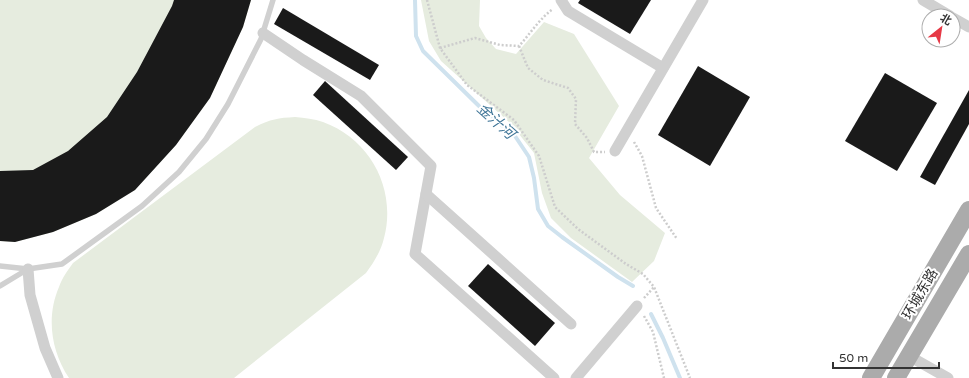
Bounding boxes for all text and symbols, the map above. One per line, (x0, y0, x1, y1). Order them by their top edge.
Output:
north arrow (921, 8, 961, 48)
text: 北 (938, 11, 954, 28)
water label: 金汁河 (473, 99, 521, 145)
street label: 环城东路 (899, 266, 941, 322)
scale bar (833, 344, 939, 370)
text: 50 m (839, 351, 868, 365)

